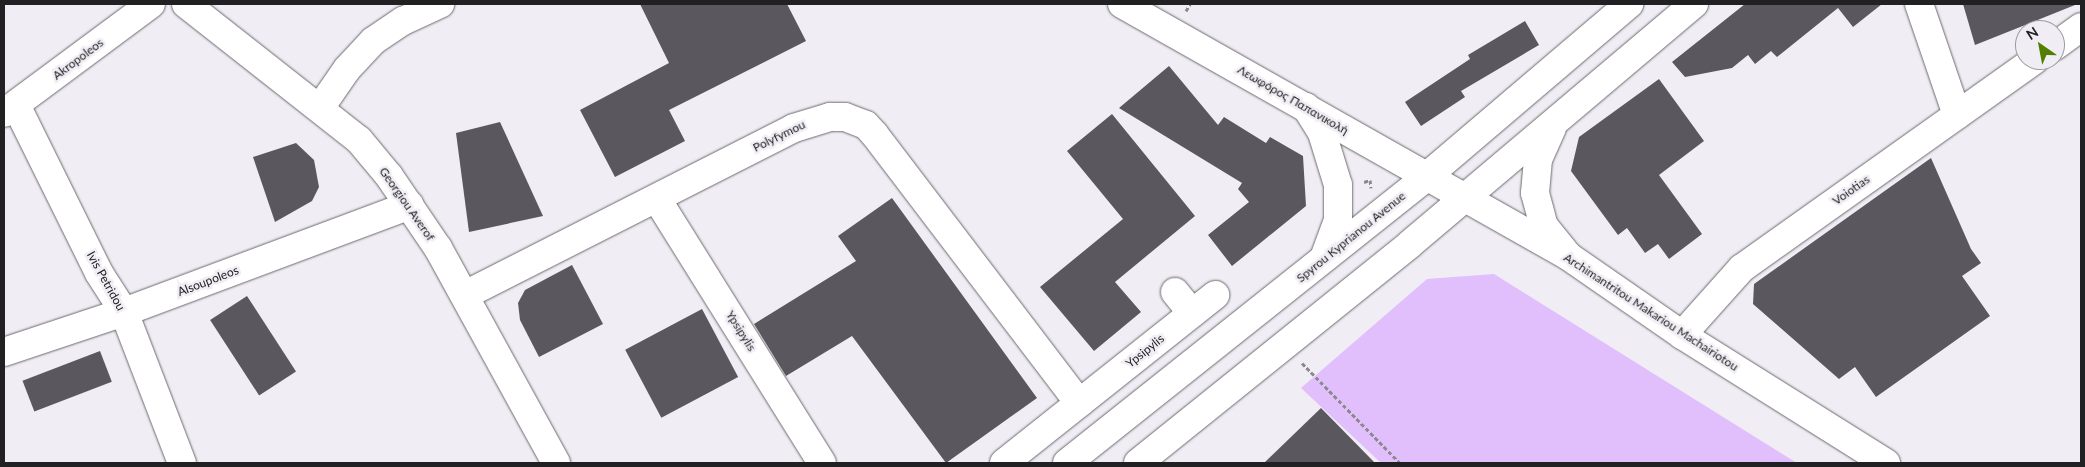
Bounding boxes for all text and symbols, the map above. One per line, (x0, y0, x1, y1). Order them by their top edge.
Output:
north arrow (2015, 20, 2065, 70)
text: N (2023, 23, 2041, 43)
street label: Akropoleos (50, 35, 106, 83)
street label: Λεωφόρος Παπανικολή (1235, 62, 1351, 138)
street label: Polyfymou (750, 117, 808, 155)
street label: Georgiou Averof (376, 164, 438, 244)
street label: Voiotias (1830, 172, 1872, 208)
street label: Spyrou Kyprianou Avenue (1294, 189, 1408, 285)
street label: Ivis Petridou (84, 249, 128, 313)
street label: Archimantritou Makariou Machairiotou (1561, 250, 1741, 374)
street label: Alsoupoleos (175, 263, 241, 299)
street label: Ypsipylis (723, 308, 759, 354)
street label: Ypsipylis (1123, 331, 1167, 371)

